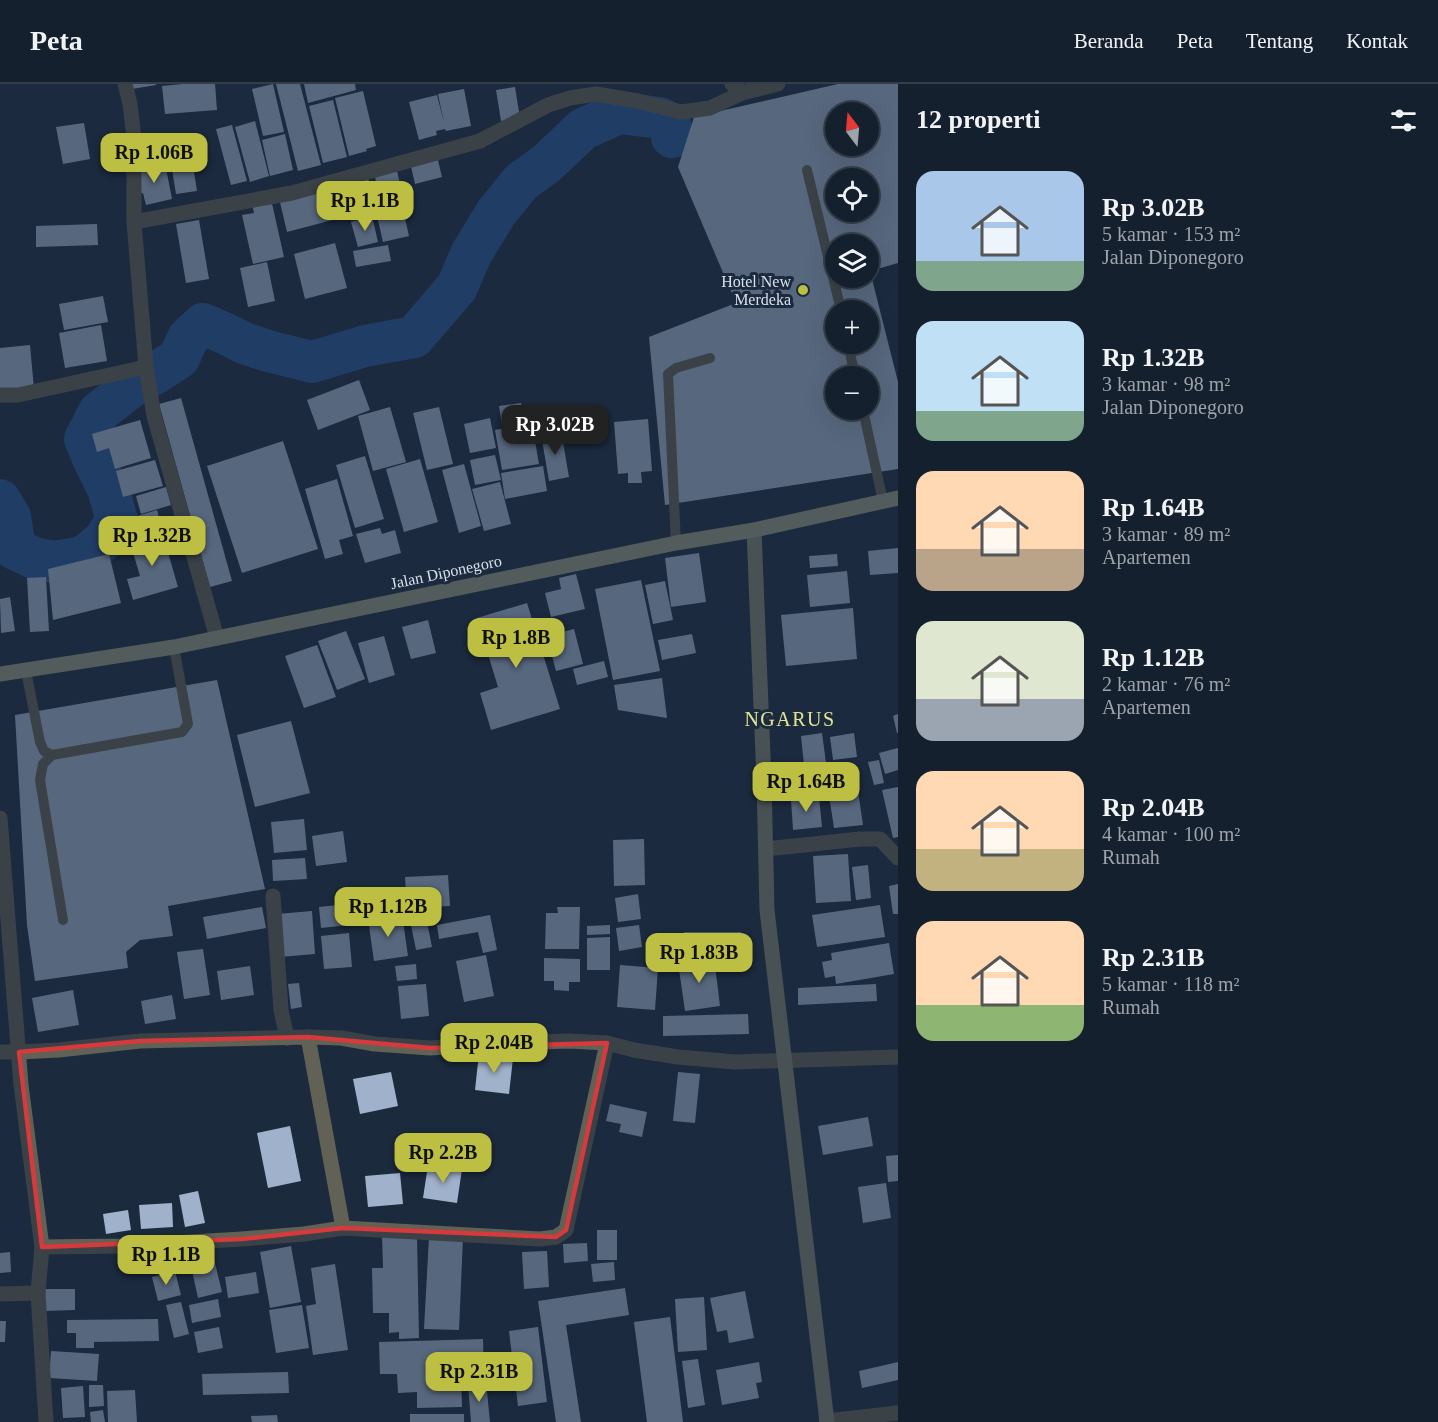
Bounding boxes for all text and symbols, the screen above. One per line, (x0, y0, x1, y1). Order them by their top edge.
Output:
text: Peta (30, 25, 83, 56)
text: Beranda (1074, 29, 1144, 53)
text: Peta (1177, 29, 1213, 53)
text: Tentang (1246, 29, 1313, 53)
text: Kontak (1346, 29, 1408, 53)
north arrow (825, 102, 879, 156)
map controls (825, 102, 879, 420)
icon: filters (1387, 104, 1420, 137)
text: 12 properti (916, 105, 1040, 134)
pin: Rp 1.06B (92, 133, 216, 184)
text: Rp 1.06B (115, 141, 193, 163)
button: locate (825, 168, 879, 222)
pin: Rp 1.1B (310, 181, 420, 232)
text: Rp 1.1B (331, 189, 399, 211)
text: Rp 3.02B (1102, 193, 1205, 222)
icon: home (964, 195, 1036, 267)
text: 5 kamar · 153 m² (1102, 223, 1240, 245)
button: layers (825, 234, 879, 288)
text: Jalan Diponegoro (1102, 246, 1244, 268)
place label: Hotel New Merdeka (721, 273, 791, 308)
marker: Hotel New Merdeka (796, 283, 810, 297)
button: + (825, 300, 879, 354)
text: Rp 1.32B (1102, 343, 1205, 372)
icon: home (964, 345, 1036, 417)
button: − (825, 366, 879, 420)
text: 3 kamar · 98 m² (1102, 373, 1230, 395)
text: Jalan Diponegoro (1102, 396, 1244, 418)
pin: Rp 3.02B (493, 405, 617, 456)
text: Rp 3.02B (516, 413, 594, 435)
text: Rp 1.64B (1102, 493, 1205, 522)
icon: home (964, 495, 1036, 567)
pin: Rp 1.32B (90, 516, 214, 567)
text: 3 kamar · 89 m² (1102, 523, 1230, 545)
text: Rp 1.32B (113, 524, 191, 546)
text: Apartemen (1102, 546, 1191, 568)
street label: Jalan Diponegoro (389, 552, 503, 593)
pin: Rp 1.8B (461, 618, 571, 669)
text: Rp 1.8B (482, 626, 550, 648)
text: Rp 1.12B (1102, 643, 1205, 672)
icon: home (964, 645, 1036, 717)
text: 2 kamar · 76 m² (1102, 673, 1230, 695)
text: Apartemen (1102, 696, 1191, 718)
district label: NGARUS (744, 708, 836, 730)
pin: Rp 1.64B (744, 762, 868, 813)
text: Rp 1.64B (767, 770, 845, 792)
text: Rp 2.04B (1102, 793, 1205, 822)
icon: home (964, 795, 1036, 867)
text: 4 kamar · 100 m² (1102, 823, 1240, 845)
text: Rumah (1102, 846, 1160, 868)
pin: Rp 1.12B (326, 887, 450, 938)
text: Rp 1.12B (349, 895, 427, 917)
pin: Rp 1.83B (637, 933, 761, 984)
text: Rp 1.83B (660, 941, 738, 963)
text: Rp 2.31B (1102, 943, 1205, 972)
icon: home (964, 945, 1036, 1017)
text: 5 kamar · 118 m² (1102, 973, 1239, 995)
text: Rumah (1102, 996, 1160, 1018)
pin: Rp 2.04B (432, 1023, 556, 1074)
text: Rp 2.04B (455, 1031, 533, 1053)
pin: Rp 2.2B (388, 1133, 498, 1184)
text: Rp 2.2B (409, 1141, 477, 1163)
pin: Rp 1.1B (111, 1235, 221, 1286)
text: Rp 1.1B (132, 1243, 200, 1265)
pin: Rp 2.31B (417, 1352, 541, 1403)
text: Rp 2.31B (440, 1360, 518, 1382)

